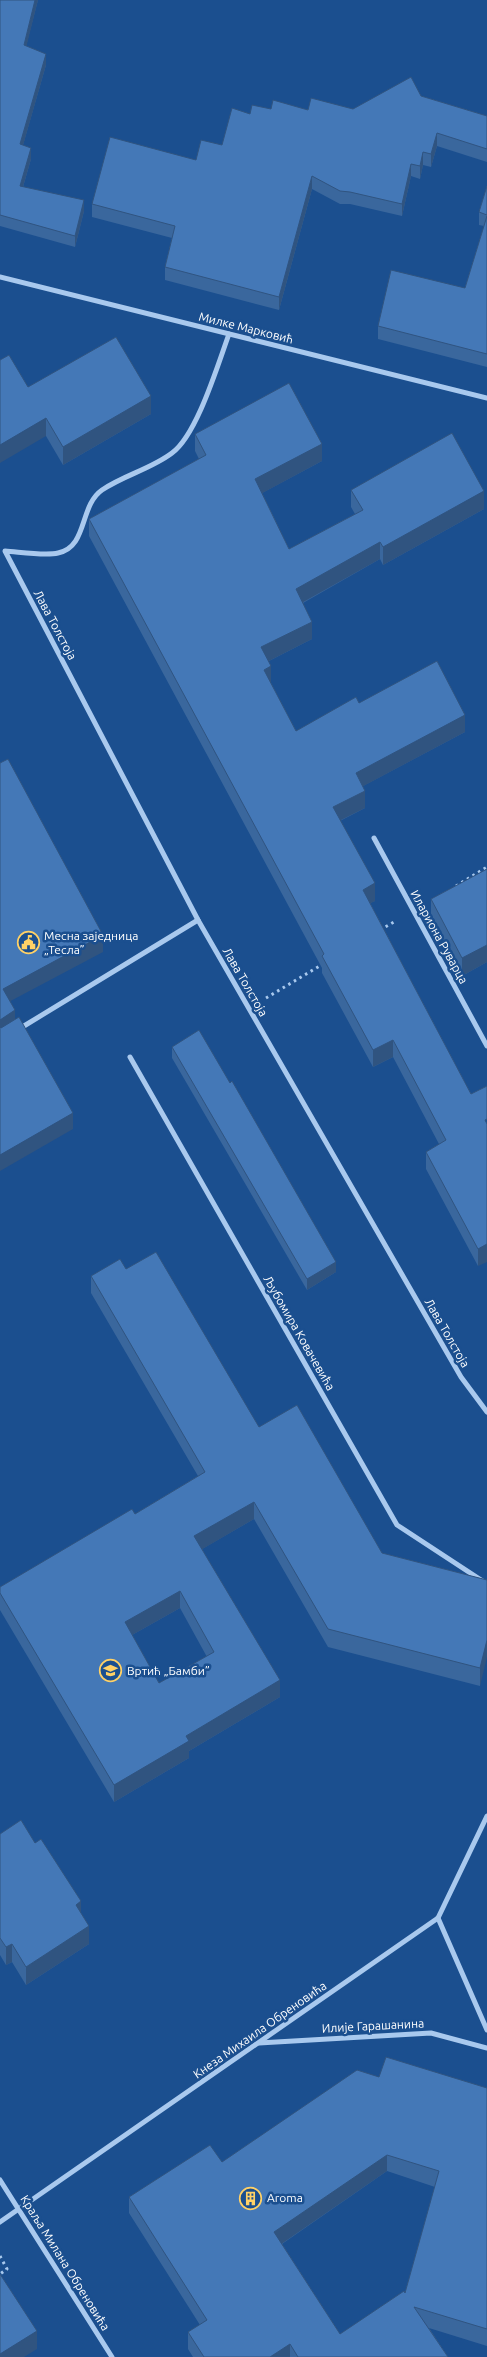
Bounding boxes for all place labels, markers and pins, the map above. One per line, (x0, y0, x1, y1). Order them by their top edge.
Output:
place label: Месна заједница „Тесла” (44, 929, 138, 956)
public building icon: Месна заједница „Тесла” (16, 931, 40, 955)
school or university icon: Вртић „Бамби” (99, 1659, 123, 1683)
place label: Вртић „Бамби” (127, 1664, 210, 1677)
building icon: Aroma (239, 2186, 263, 2210)
place label: Aroma (267, 2191, 303, 2204)

